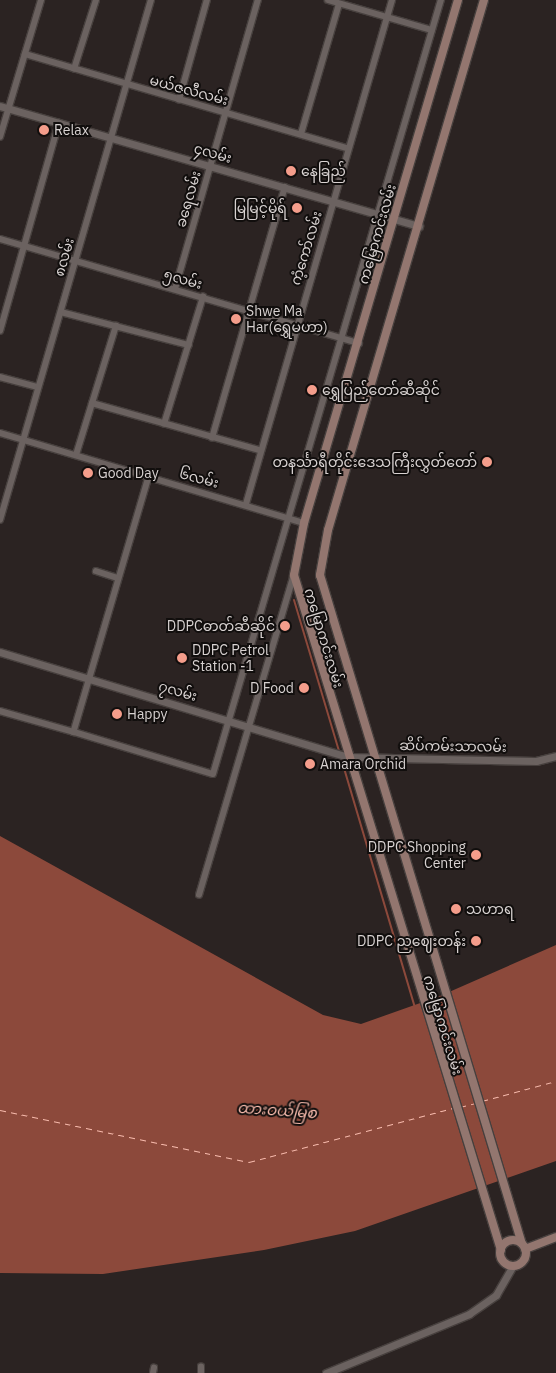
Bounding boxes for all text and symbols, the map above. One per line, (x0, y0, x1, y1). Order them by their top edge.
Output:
street label: မယ်ဇလီလမ်း (148, 71, 230, 109)
place label: Relax (54, 122, 89, 138)
marker: Relax (38, 124, 50, 136)
street label: ၄လမ်း (192, 140, 234, 166)
place label: နေခြည် (301, 163, 346, 179)
marker: နေခြည် (285, 165, 297, 177)
street label: ခရေလမ်း (172, 169, 204, 229)
street label: ကမြောကင်းလမ်း (355, 182, 399, 286)
place label: မြမြင့်မိုရ် (233, 200, 287, 216)
marker: မြမြင့်မိုရ် (291, 202, 303, 214)
street label: ကံ့ကော်လမ်း (287, 209, 325, 287)
street label: ၈လမ်း (51, 236, 77, 278)
street label: ၅လမ်း (162, 265, 204, 293)
place label: Shwe Ma Har(‌‌ရွှေမဟာ) (246, 303, 328, 336)
marker: Shwe Ma Har(‌‌ရွှေမဟာ) (230, 313, 242, 325)
place label: ရွှေပြည်တော်ဆီဆိုင် (322, 382, 440, 398)
marker: ရွှေပြည်တော်ဆီဆိုင် (306, 384, 318, 396)
place label: တနင်္သာရီတိုင်းဒေသကြီးလွှတ်တော် (272, 454, 477, 470)
marker: တနင်္သာရီတိုင်းဒေသကြီးလွှတ်တော် (481, 456, 493, 468)
place label: Good Day (98, 465, 159, 481)
street label: ၆လမ်း (177, 465, 221, 491)
marker: Good Day (82, 467, 94, 479)
street label: ကမြောကင်းလမ်း (301, 586, 347, 690)
place label: DDPCဓာတ်ဆီဆိုင် (167, 618, 275, 634)
marker: DDPCဓာတ်ဆီဆိုင် (279, 620, 291, 632)
place label: DDPC Petrol Station -1 (192, 642, 269, 674)
marker: DDPC Petrol Station -1 (176, 652, 188, 664)
street label: ၇လမ်း (157, 678, 199, 704)
place label: D Food (250, 680, 294, 696)
marker: D Food (298, 682, 310, 694)
place label: Happy (127, 706, 168, 722)
marker: Happy (111, 708, 123, 720)
street label: ဆိပ်ကမ်းသာလမ်း (399, 737, 507, 755)
place label: Amara Orchid (320, 756, 406, 772)
marker: Amara Orchid (304, 758, 316, 770)
place label: DDPC Shopping Center (368, 839, 466, 872)
marker: DDPC Shopping Center (470, 849, 482, 861)
place label: သဟာရ (466, 901, 514, 917)
marker: သဟာရ (450, 903, 462, 915)
place label: DDPC ညဈေးတန်း (357, 933, 466, 949)
marker: DDPC ညဈေးတန်း (470, 935, 482, 947)
street label: ကမြောကင်းလမ်း (420, 973, 466, 1077)
water label: ထားဝယ်မြစ (237, 1098, 317, 1122)

